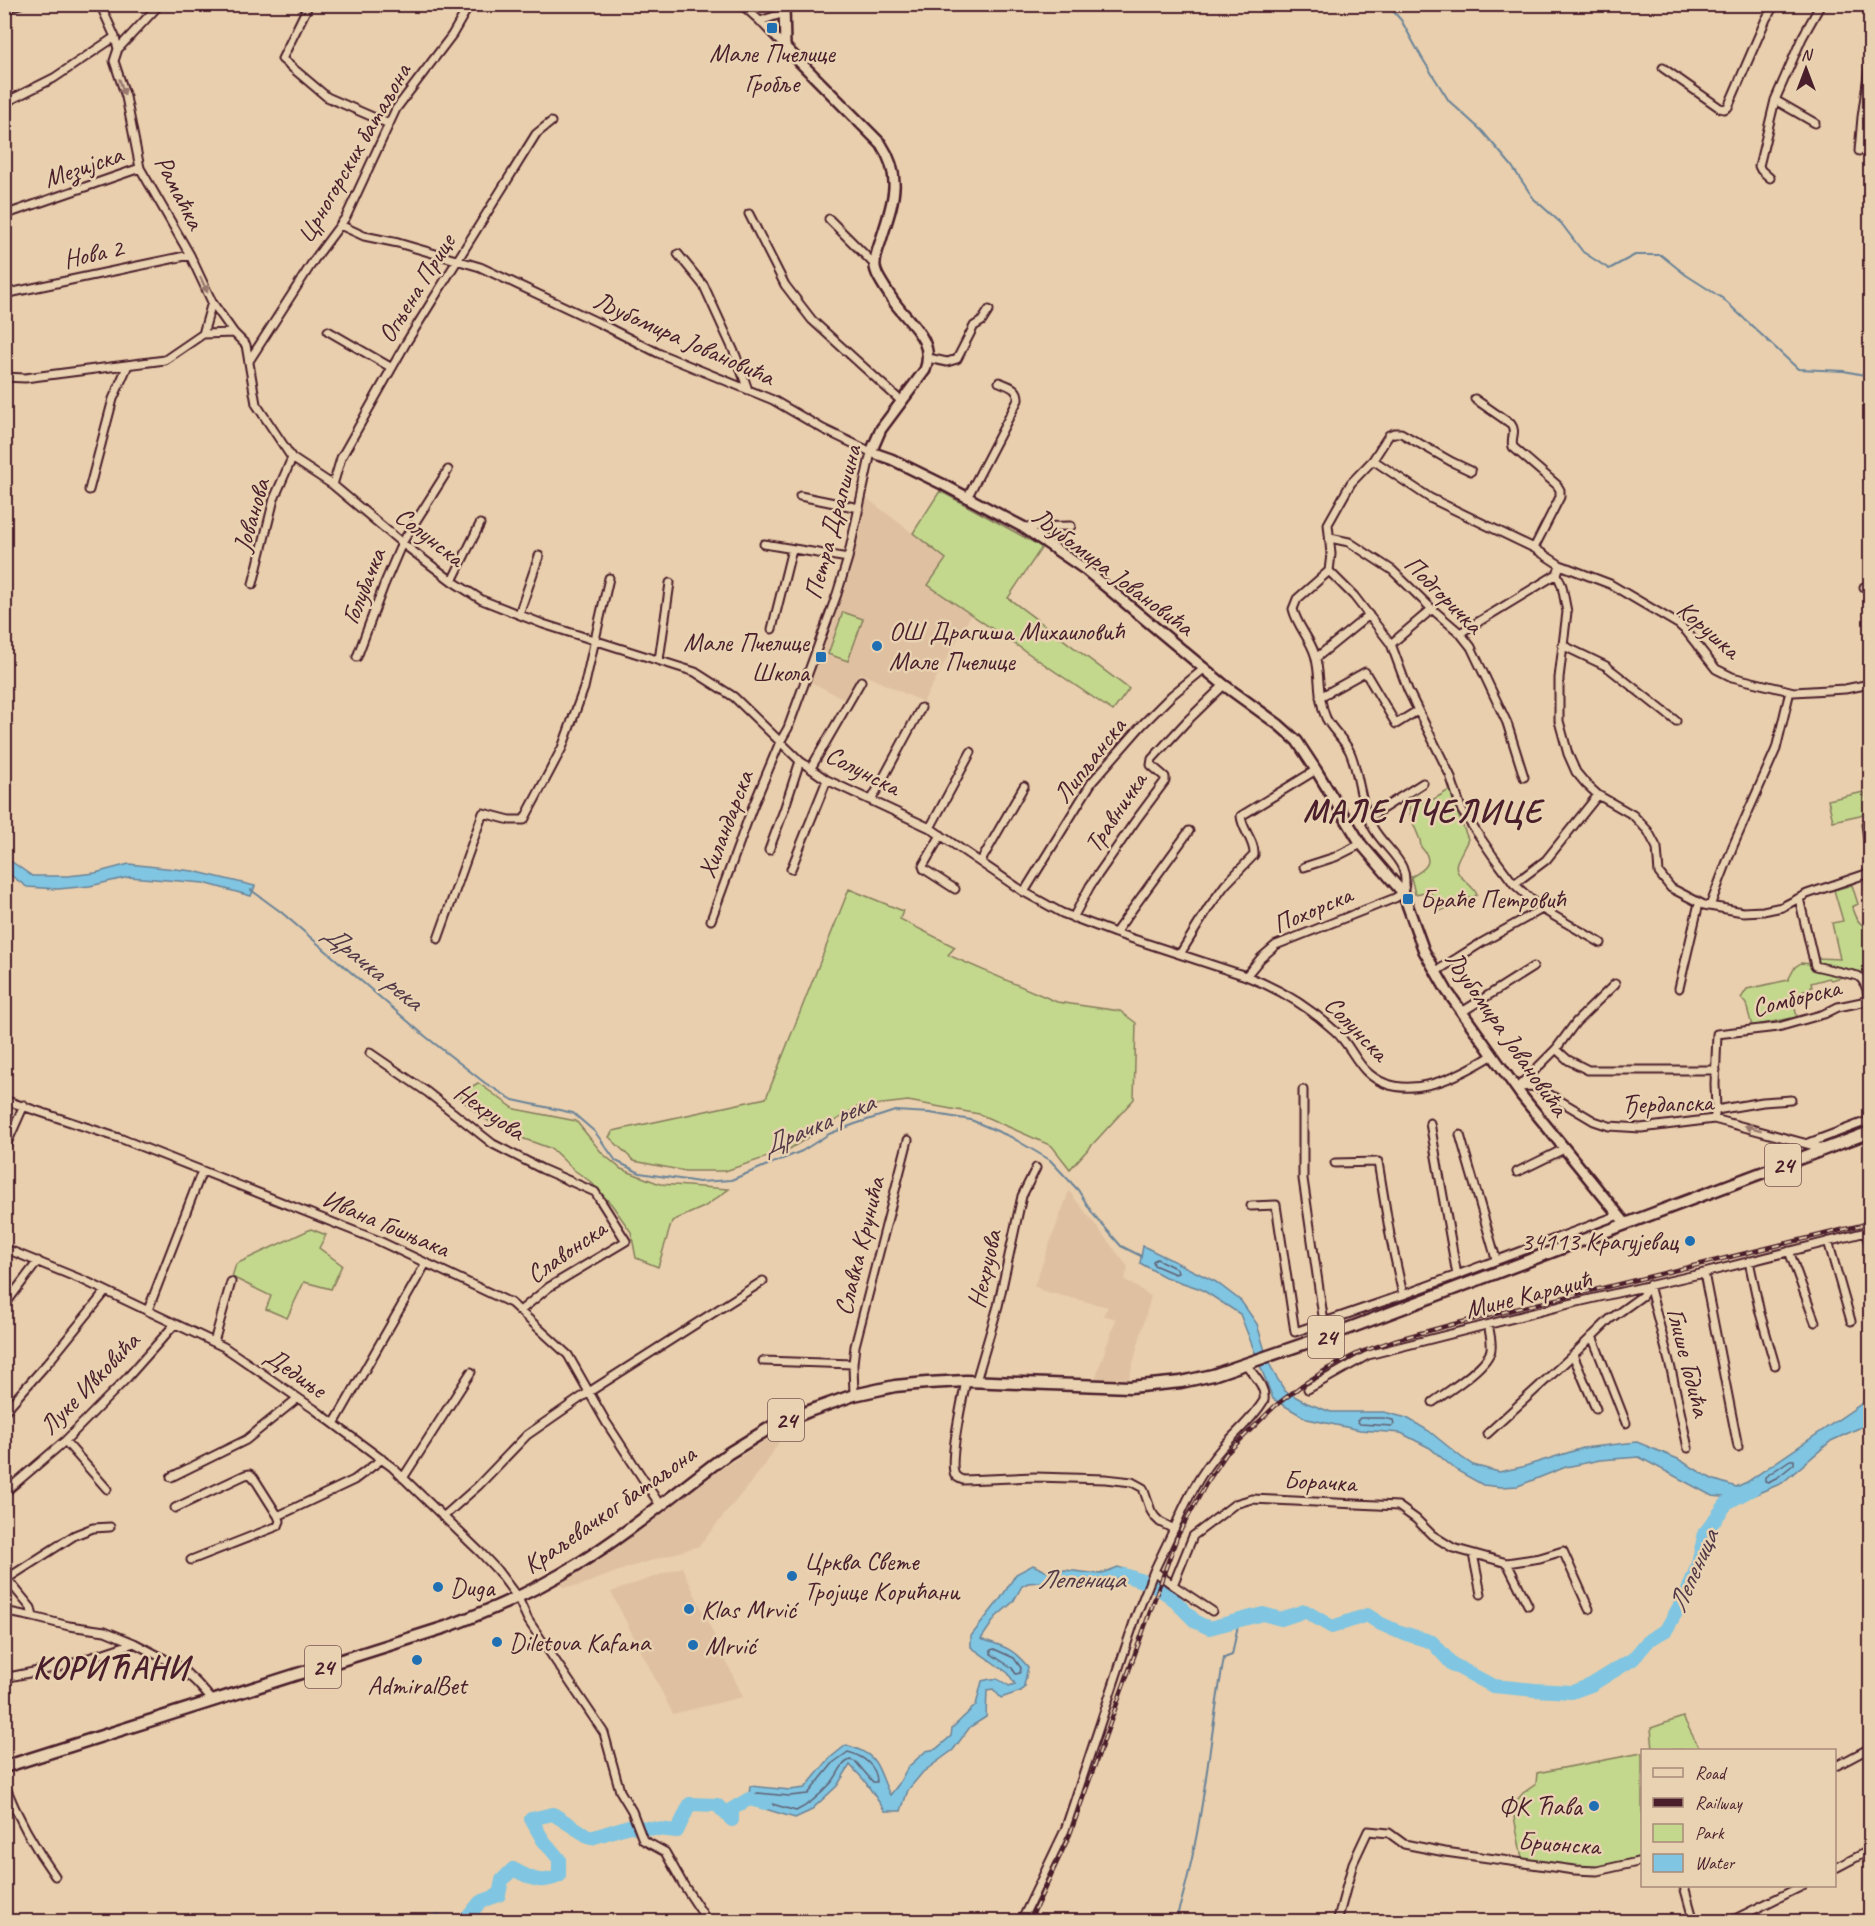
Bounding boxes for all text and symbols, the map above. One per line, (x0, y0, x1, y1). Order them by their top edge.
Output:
marker: Мале Пчелице Гробље (765, 21, 779, 35)
place label: Мале Пчелице Гробље (709, 37, 836, 100)
north arrow (1776, 39, 1836, 99)
text: N (1801, 45, 1814, 65)
street label: Црногорских батаљона (289, 56, 419, 249)
one-way arrow (118, 78, 128, 96)
street label: Мезијска (39, 137, 129, 196)
street label: Рамаћка (147, 150, 213, 236)
street label: Огњена Прице (370, 226, 464, 349)
street label: Нова 2 (60, 231, 128, 276)
one-way arrow (199, 276, 208, 293)
street label: Љубомира Јовановића (588, 284, 781, 394)
street label: Петра Драпшина (796, 440, 869, 603)
street label: Јованова (225, 473, 278, 557)
street label: Солунска (388, 499, 473, 575)
street label: Љубомира Јовановића (1025, 500, 1202, 644)
street label: Голубачка (333, 542, 394, 629)
street label: Подгоричка (1397, 548, 1491, 642)
street label: Корушка (1670, 593, 1749, 668)
place label: ОШ Драгиша Михаиловић Мале Пчелице (889, 615, 1126, 678)
place label: Мале Пчелице Школа (683, 626, 811, 689)
marker: ОШ Драгиша Михаиловић Мале Пчелице (870, 639, 884, 653)
marker: Мале Пчелице Школа (814, 650, 828, 664)
street label: Липљанска (1046, 710, 1134, 810)
street label: Солунска (820, 738, 908, 804)
street label: Хиландарска (690, 764, 762, 883)
street label: Травничка (1077, 764, 1155, 859)
district label: МАЛЕ ПЧЕЛИЦЕ (1303, 791, 1546, 832)
street label: Похорска (1268, 877, 1359, 941)
place label: Браће Петровић (1420, 883, 1567, 916)
marker: Браће Петровић (1401, 892, 1415, 906)
water label: Драчка река (315, 916, 432, 1019)
street label: Љубомира Јовановића (1437, 944, 1577, 1124)
street label: Сомборска (1748, 970, 1846, 1024)
street label: Солунска (1317, 988, 1398, 1070)
street label: Нехруова (448, 1075, 533, 1149)
water label: Драчка река (756, 1084, 881, 1163)
street label: Ђердапска (1620, 1085, 1716, 1122)
one-way arrow (1744, 1123, 1762, 1133)
road number: 24 (1765, 1144, 1801, 1186)
street label: Славка Крунића (826, 1172, 893, 1319)
street label: Ивана Гошњака (317, 1182, 456, 1266)
street label: Славонска (520, 1211, 614, 1291)
street label: Нехруова (960, 1225, 1010, 1311)
place label: 34113 Крагујевац (1521, 1225, 1679, 1258)
marker: 34113 Крагујевац (1683, 1234, 1697, 1248)
street label: Мине Караџић (1462, 1262, 1596, 1326)
street label: Глише Годића (1659, 1304, 1718, 1421)
road number: 24 (1308, 1316, 1344, 1358)
street label: Луке Ивковића (32, 1324, 148, 1442)
street label: Дедиње (258, 1339, 335, 1407)
road number: 24 (768, 1399, 804, 1441)
street label: Краљевачког батаљона (516, 1437, 703, 1581)
street label: Борачка (1283, 1463, 1359, 1500)
water label: Лепеница (1660, 1522, 1727, 1618)
place label: Црква Свете Тројице Корићани (804, 1545, 961, 1608)
water label: Лепеница (1038, 1562, 1127, 1596)
marker: Црква Свете Тројице Корићани (785, 1569, 799, 1583)
place label: Duga (450, 1571, 496, 1604)
marker: Duga (431, 1580, 445, 1594)
place label: Klas Mrvić (701, 1593, 800, 1626)
marker: Klas Mrvić (682, 1602, 696, 1616)
place label: Diletova Kafana (509, 1626, 652, 1659)
place label: Mrvić (705, 1629, 760, 1662)
marker: Diletova Kafana (490, 1635, 504, 1649)
marker: Mrvić (686, 1638, 700, 1652)
road number: 24 (305, 1646, 341, 1688)
district label: КОРИЋАНИ (33, 1647, 194, 1688)
marker: AdmiralBet (410, 1653, 424, 1667)
place label: AdmiralBet (368, 1669, 469, 1702)
legend (1641, 1749, 1836, 1887)
text: Road (1695, 1762, 1728, 1784)
place label: ФК Ћава (1498, 1790, 1584, 1823)
text: Railway (1695, 1792, 1743, 1814)
marker: ФК Ћава (1587, 1799, 1601, 1813)
text: Park (1695, 1822, 1725, 1844)
street label: Брионска (1517, 1824, 1603, 1863)
text: Water (1695, 1852, 1736, 1874)

